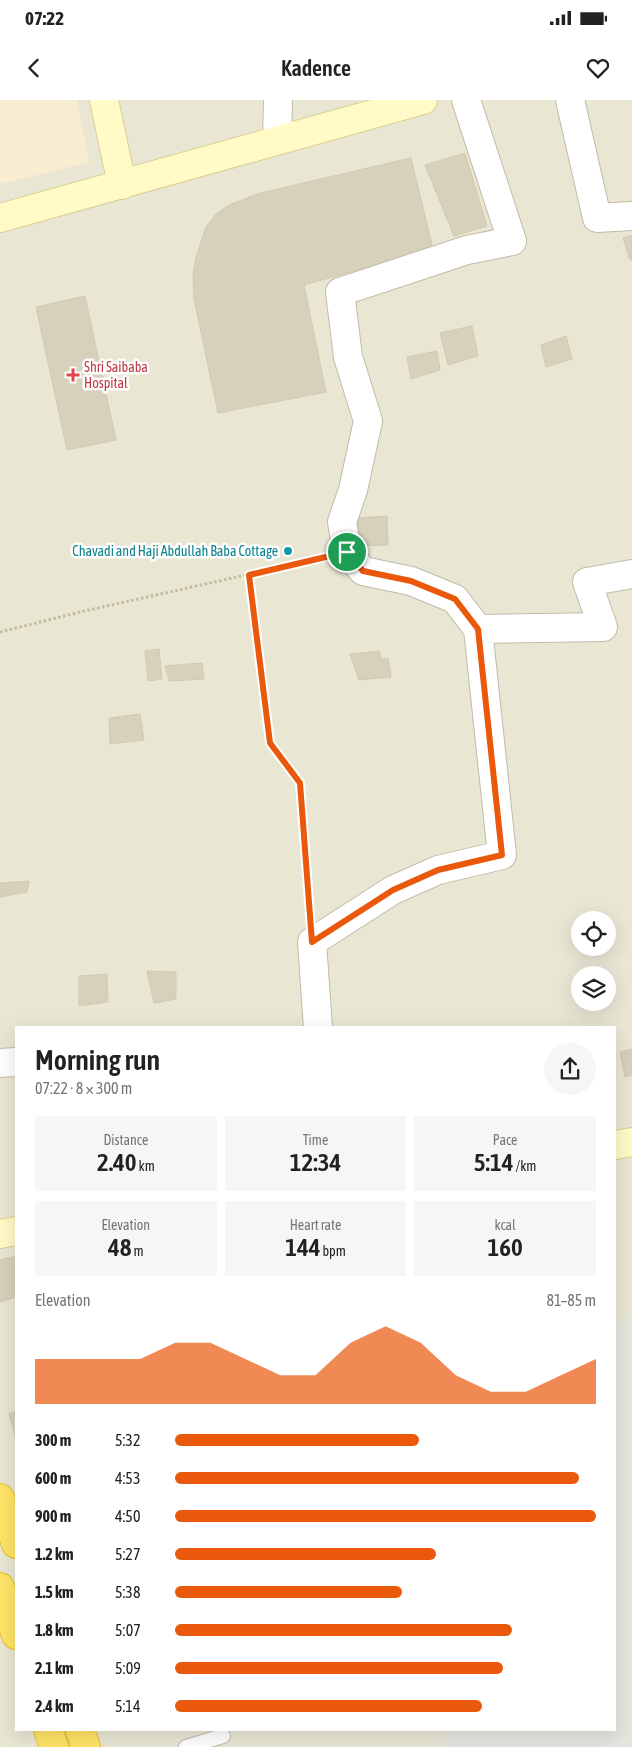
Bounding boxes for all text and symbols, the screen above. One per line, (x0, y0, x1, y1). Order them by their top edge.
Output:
text: 07:22 (25, 7, 64, 29)
icon: back (20, 54, 48, 82)
icon: heart (584, 54, 612, 82)
text: Kadence (281, 55, 351, 81)
place label: Shri Saibaba Hospital (84, 359, 148, 391)
marker: Shri Saibaba Hospital (66, 368, 80, 382)
pin (326, 531, 368, 573)
icon: arrive (333, 538, 361, 566)
place label: Chavadi and Haji Abdullah Baba Cottage (72, 543, 278, 559)
marker: Chavadi and Haji Abdullah Baba Cottage (282, 545, 294, 557)
map controls (571, 911, 616, 1011)
button: locate (571, 911, 616, 956)
button: layers (571, 966, 616, 1011)
button: share (544, 1043, 596, 1095)
text: Morning run (35, 1044, 160, 1076)
text: 07:22 · 8 × 300 m (35, 1079, 132, 1097)
text: Distance (103, 1132, 148, 1148)
text: Time (303, 1132, 328, 1148)
text: Pace (493, 1132, 517, 1148)
text: 2.40 (97, 1148, 137, 1176)
text: 12:34 (290, 1148, 341, 1176)
text: 5:14 (474, 1148, 514, 1176)
text: km (137, 1158, 155, 1174)
text: /km (514, 1158, 536, 1174)
text: Elevation (102, 1217, 150, 1233)
text: Heart rate (290, 1217, 341, 1233)
text: kcal (495, 1217, 516, 1233)
text: 48 (108, 1233, 132, 1261)
text: 144 (285, 1233, 320, 1261)
text: 160 (488, 1233, 523, 1261)
text: m (132, 1243, 144, 1259)
text: bpm (320, 1243, 346, 1259)
text: Elevation (35, 1291, 90, 1309)
text: 81–85 m (547, 1291, 596, 1309)
text: 300 m (35, 1431, 71, 1449)
text: 5:32 (115, 1431, 140, 1449)
text: 600 m (35, 1469, 71, 1487)
text: 4:53 (115, 1469, 140, 1487)
text: 900 m (35, 1507, 71, 1525)
text: 4:50 (115, 1507, 140, 1525)
text: 1.2 km (35, 1545, 74, 1563)
text: 5:27 (115, 1545, 140, 1563)
text: 1.5 km (35, 1583, 74, 1601)
text: 5:38 (115, 1583, 140, 1601)
text: 1.8 km (35, 1621, 74, 1639)
text: 5:07 (115, 1621, 141, 1639)
text: 2.1 km (35, 1659, 74, 1677)
text: 5:09 (115, 1659, 141, 1677)
text: 2.4 km (35, 1697, 74, 1715)
text: 5:14 (115, 1697, 140, 1715)

